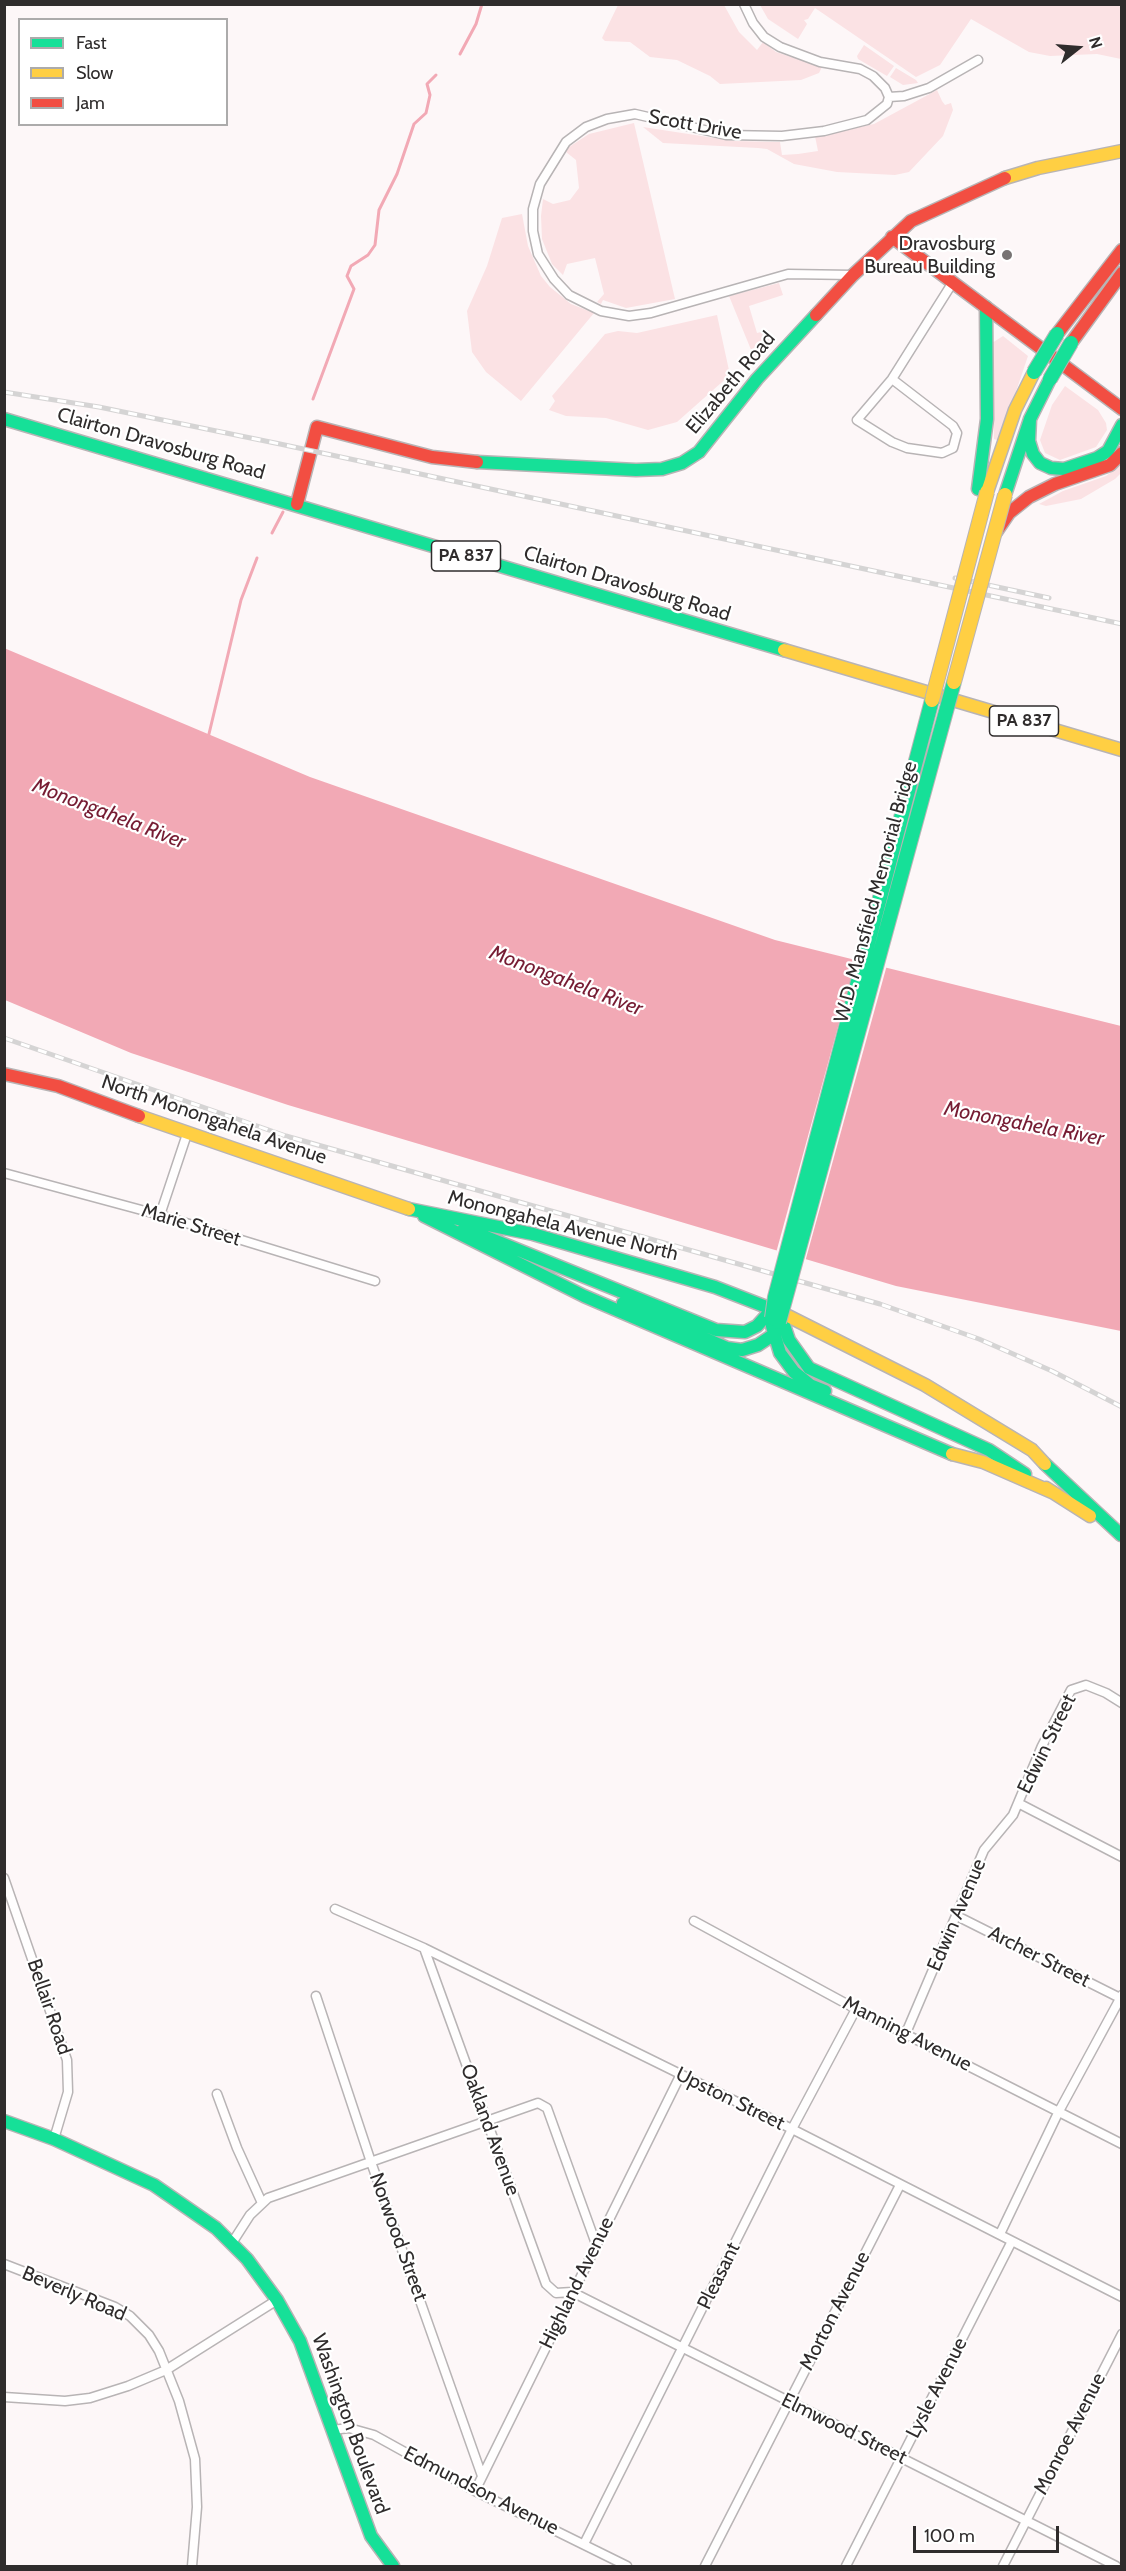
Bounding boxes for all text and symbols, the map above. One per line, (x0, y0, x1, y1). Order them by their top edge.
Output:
legend (18, 18, 228, 126)
north arrow (1048, 18, 1108, 78)
text: Fast (76, 32, 107, 54)
text: N (1085, 34, 1106, 51)
text: Slow (76, 62, 113, 84)
text: Jam (76, 92, 105, 114)
street label: Scott Drive (646, 105, 744, 145)
place label: Dravosburg Bureau Building (864, 232, 995, 279)
marker: Dravosburg Bureau Building (1000, 248, 1014, 262)
street label: Elizabeth Road (681, 327, 781, 439)
street label: Clairton Dravosburg Road (54, 403, 268, 485)
road number: PA 837 (432, 541, 500, 571)
street label: Clairton Dravosburg Road (521, 541, 733, 627)
road number: PA 837 (990, 706, 1058, 736)
street label: W.D. Mansfield Memorial Bridge (830, 759, 922, 1025)
water label: Monongahela River (29, 773, 189, 855)
water label: Monongahela River (486, 940, 646, 1022)
street label: North Monongahela Avenue (98, 1070, 330, 1170)
water label: Monongahela River (942, 1096, 1106, 1152)
street label: Monongahela Avenue North (445, 1186, 681, 1266)
street label: Marie Street (139, 1199, 243, 1251)
street label: Edwin Street (1013, 1690, 1081, 1798)
street label: Edwin Avenue (923, 1855, 991, 1975)
street label: Archer Street (984, 1921, 1094, 1993)
street label: Bellair Road (21, 1956, 77, 2058)
street label: Manning Avenue (839, 1991, 975, 2077)
street label: Oakland Avenue (455, 2061, 525, 2199)
street label: Upston Street (672, 2062, 788, 2136)
street label: Norwood Street (364, 2170, 432, 2304)
street label: Highland Avenue (535, 2213, 619, 2353)
street label: Pleasant (693, 2239, 745, 2313)
street label: Morton Avenue (795, 2248, 875, 2374)
street label: Beverly Road (18, 2261, 130, 2327)
street label: Washington Boulevard (306, 2331, 394, 2517)
street label: Lysle Avenue (901, 2334, 973, 2442)
street label: Monroe Avenue (1029, 2369, 1111, 2499)
street label: Elmwood Street (777, 2388, 911, 2470)
street label: Edmundson Avenue (400, 2442, 562, 2540)
scale bar (916, 2514, 1062, 2552)
text: 100 m (924, 2525, 975, 2547)

